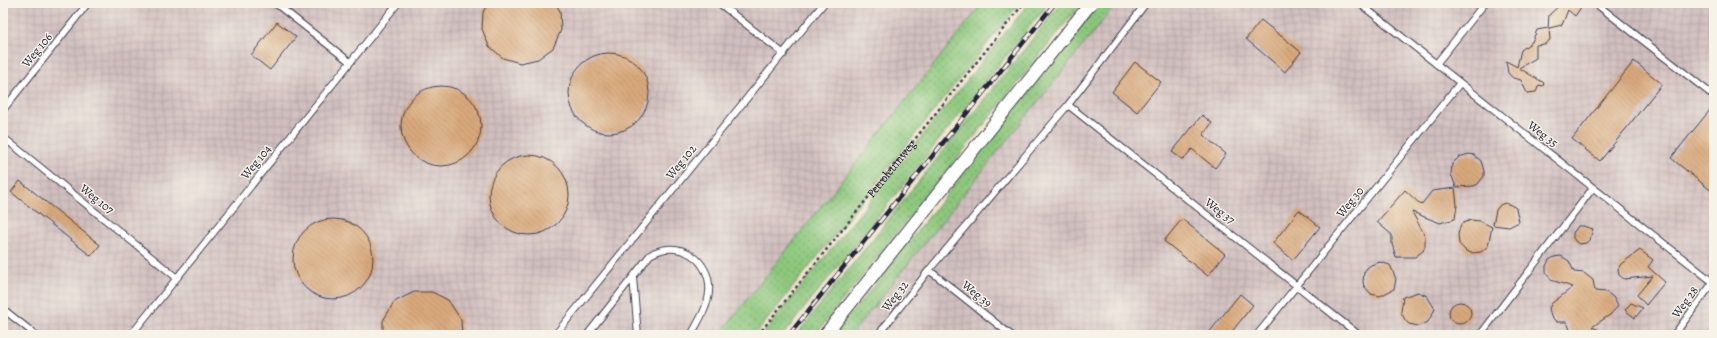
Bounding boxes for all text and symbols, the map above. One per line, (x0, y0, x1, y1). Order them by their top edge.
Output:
street label: Weg 106 (18, 29, 56, 71)
street label: Weg 35 (1524, 117, 1561, 151)
street label: Petroleumweg (863, 136, 919, 201)
street label: Weg 104 (237, 141, 275, 183)
street label: Weg 102 (662, 141, 700, 183)
street label: Weg 107 (76, 180, 118, 218)
street label: Weg 30 (1332, 183, 1367, 222)
street label: Weg 37 (1201, 194, 1239, 228)
street label: Weg 39 (958, 276, 995, 311)
street label: Weg 32 (877, 277, 912, 315)
street label: Weg 28 (1668, 283, 1702, 322)

